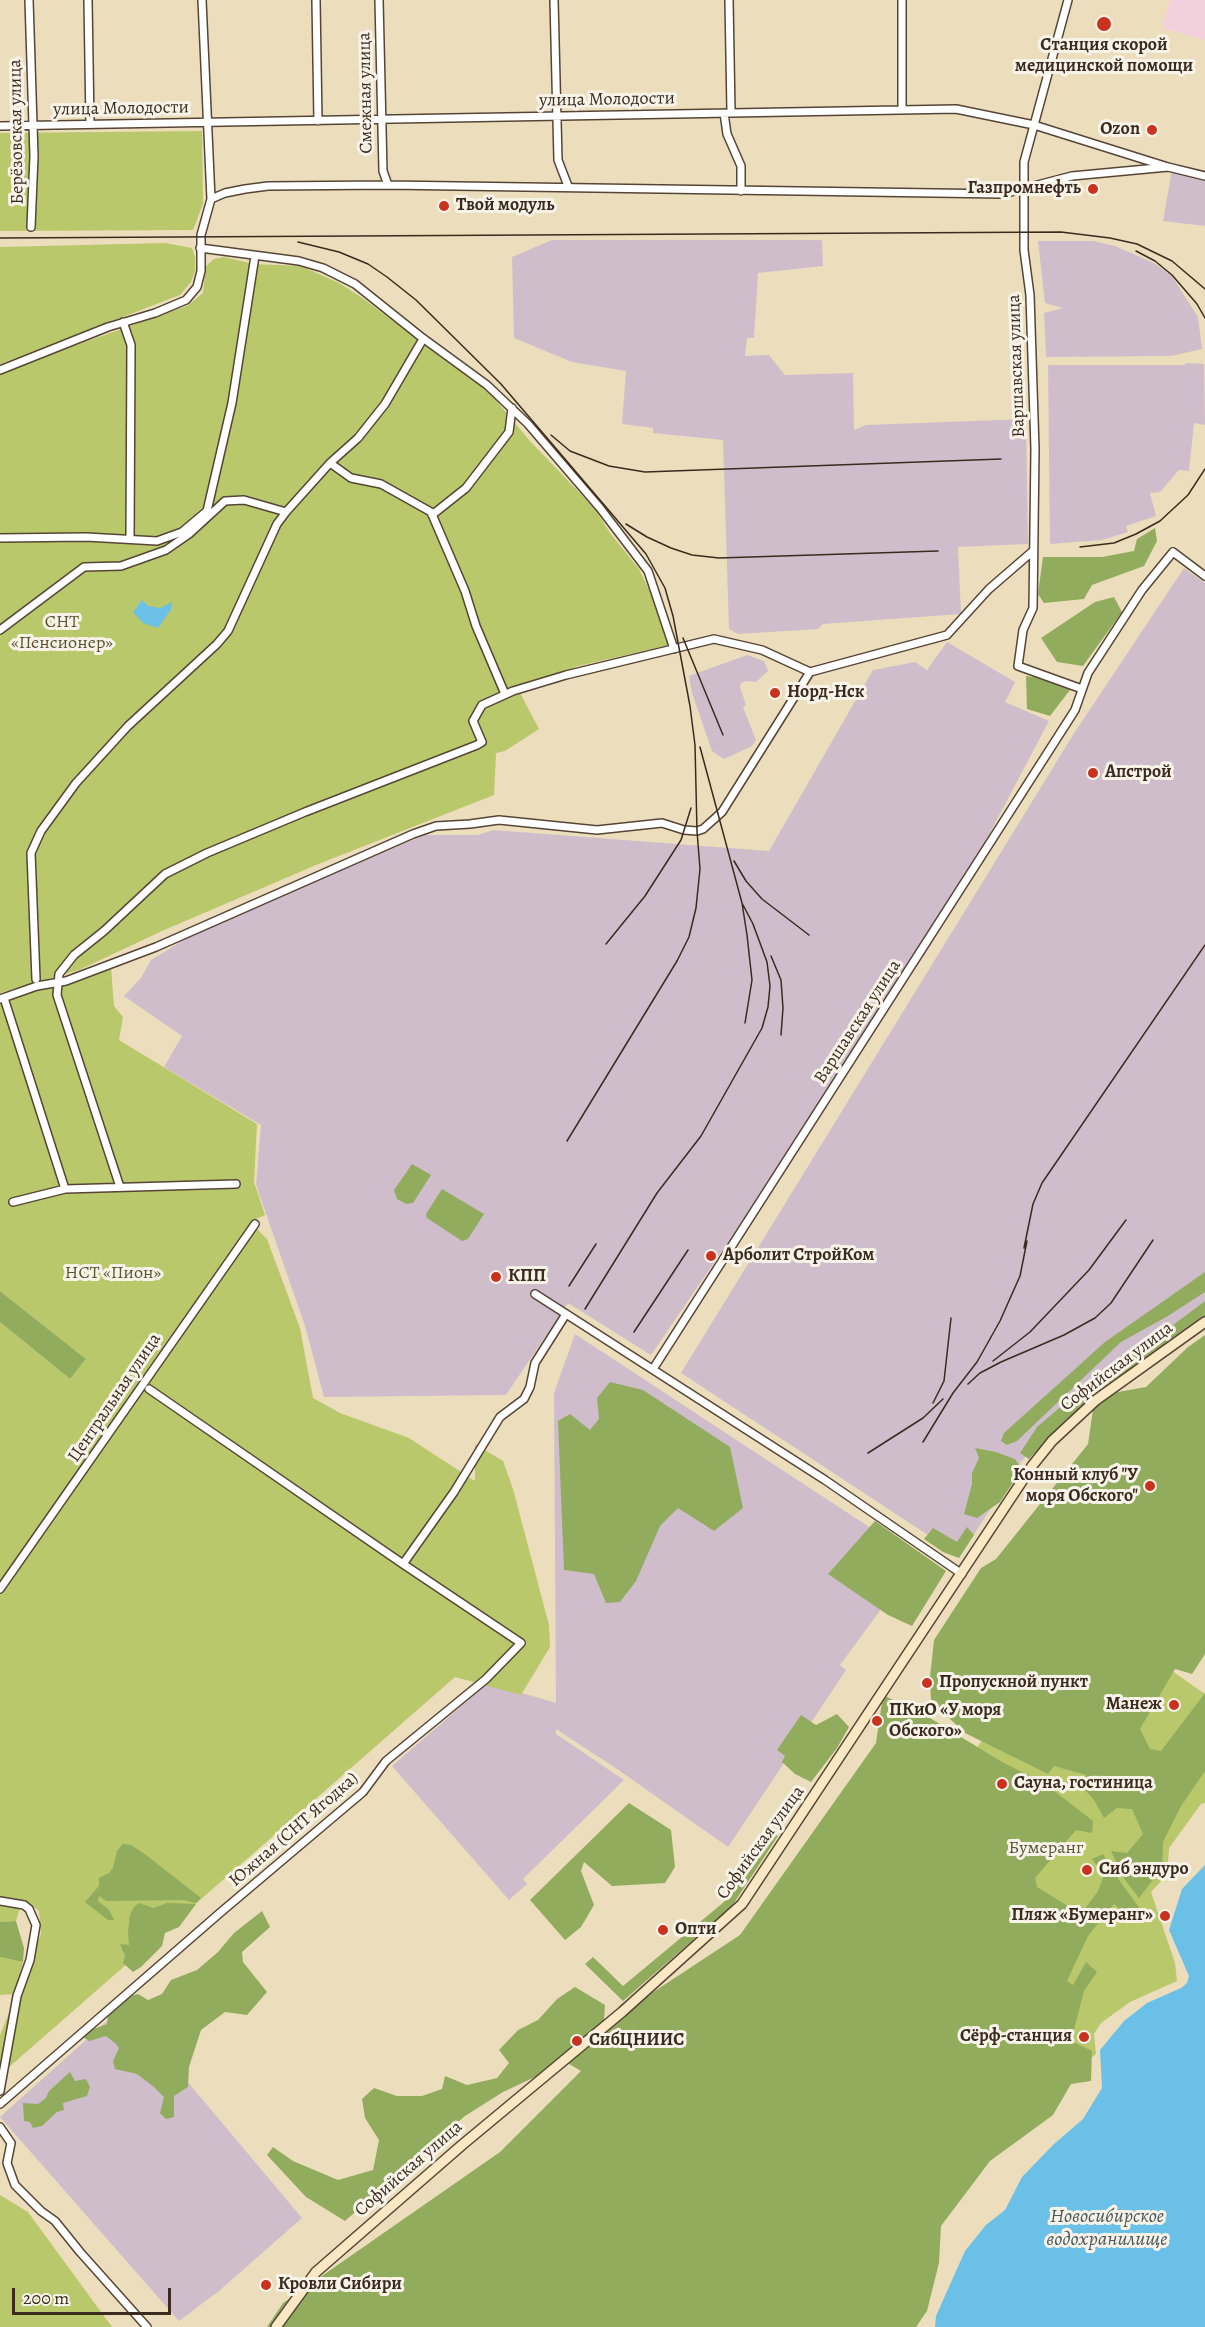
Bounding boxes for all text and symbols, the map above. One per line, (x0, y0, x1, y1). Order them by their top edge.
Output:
marker: Станция скорой медицинской помощи (1095, 15, 1113, 33)
street label: Смежная улица (354, 32, 378, 154)
place label: Станция скорой медицинской помощи (1015, 35, 1193, 78)
street label: Берёзовская улица (5, 59, 29, 205)
street label: улица Молодости (539, 88, 675, 112)
street label: улица Молодости (53, 97, 189, 121)
place label: Ozon (1100, 119, 1140, 141)
marker: Ozon (1145, 123, 1159, 137)
place label: Газпромнефть (967, 178, 1081, 200)
marker: Газпромнефть (1086, 182, 1100, 196)
place label: Твой модуль (456, 195, 554, 217)
marker: Твой модуль (437, 199, 451, 213)
street label: Варшавская улица (1004, 294, 1030, 438)
park label: СНТ «Пенсионер» (11, 612, 113, 654)
place label: Норд-Нск (787, 682, 865, 704)
marker: Норд-Нск (768, 686, 782, 700)
place label: Апстрой (1105, 762, 1172, 784)
marker: Апстрой (1086, 766, 1100, 780)
street label: Варшавская улица (810, 956, 906, 1088)
place label: Арболит СтройКом (723, 1245, 874, 1267)
marker: Арболит СтройКом (704, 1249, 718, 1263)
park label: НСТ «Пион» (65, 1263, 161, 1285)
place label: КПП (508, 1266, 546, 1288)
marker: КПП (489, 1270, 503, 1284)
street label: Софийская улица (1056, 1318, 1178, 1416)
street label: Центральная улица (64, 1329, 166, 1467)
place label: Конный клуб "У моря Обского" (1013, 1465, 1138, 1508)
marker: Конный клуб "У моря Обского" (1143, 1479, 1157, 1493)
place label: Пропускной пункт (939, 1672, 1088, 1694)
marker: Пропускной пункт (920, 1676, 934, 1690)
place label: Манеж (1106, 1694, 1162, 1716)
marker: Манеж (1167, 1698, 1181, 1712)
place label: ПКиО «У моря Обского» (889, 1700, 1001, 1742)
marker: ПКиО «У моря Обского» (870, 1714, 884, 1728)
street label: Южная (СНТ Ягодка) (225, 1768, 363, 1892)
place label: Сауна, гостиница (1014, 1773, 1153, 1795)
marker: Сауна, гостиница (995, 1777, 1009, 1791)
street label: Софийская улица (712, 1782, 810, 1904)
park label: Бумеранг (1009, 1838, 1083, 1860)
place label: Сиб эндуро (1099, 1859, 1189, 1881)
marker: Сиб эндуро (1080, 1863, 1094, 1877)
place label: Пляж «Бумеранг» (1011, 1905, 1153, 1927)
marker: Пляж «Бумеранг» (1158, 1909, 1172, 1923)
place label: Опти (675, 1919, 716, 1941)
marker: Опти (656, 1923, 670, 1937)
place label: Сёрф-станция (960, 2026, 1072, 2048)
place label: СибЦНИИС (589, 2030, 684, 2052)
marker: Сёрф-станция (1077, 2030, 1091, 2044)
marker: СибЦНИИС (570, 2034, 584, 2048)
street label: Софийская улица (351, 2116, 467, 2222)
water label: Новосибирское водохранилище (1047, 2205, 1167, 2252)
place label: Кровли Сибири (278, 2274, 402, 2296)
scale bar (15, 2276, 174, 2314)
marker: Кровли Сибири (259, 2278, 273, 2292)
text: 200 m (23, 2286, 69, 2310)

